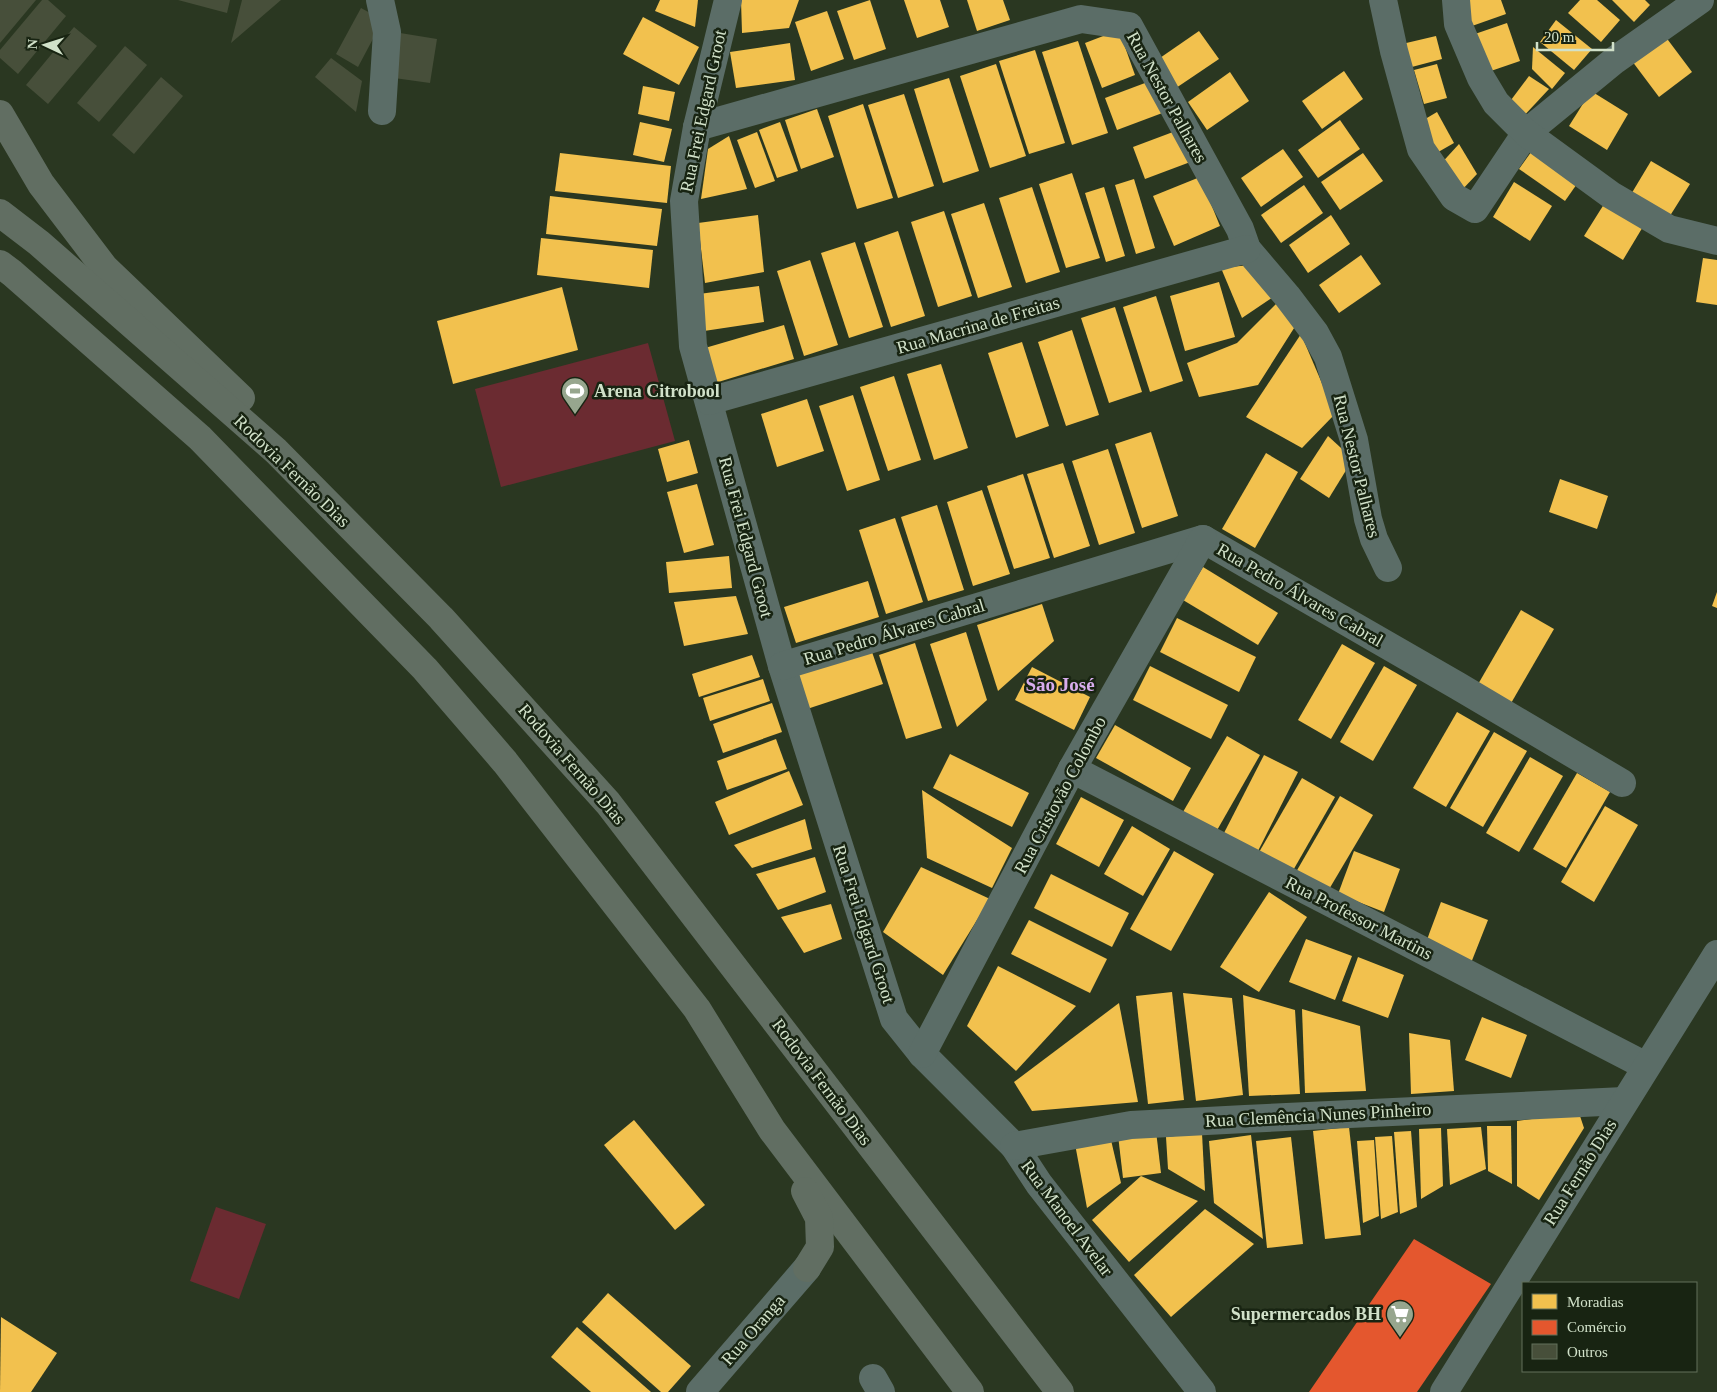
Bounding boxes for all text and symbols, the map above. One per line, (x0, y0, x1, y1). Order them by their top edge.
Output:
north arrow (20, 20, 70, 70)
scale bar (1537, 20, 1613, 52)
street label: Rua Frei Edgard Groot (676, 28, 730, 194)
street label: Rua Nestor Palhares (1123, 28, 1211, 166)
text: 20 m (1544, 29, 1575, 45)
text: N (25, 39, 40, 50)
street label: Rua Macrina de Freitas (894, 292, 1062, 358)
sports icon: Arena Citrobool (560, 376, 590, 415)
place label: Arena Citrobool (594, 381, 720, 401)
street label: Rua Nestor Palhares (1330, 392, 1384, 540)
street label: Rodovia Fernão Dias (230, 411, 354, 531)
street label: Rua Frei Edgard Groot (715, 454, 777, 620)
street label: Rua Pedro Álvares Cabral (1213, 538, 1387, 651)
street label: Rua Pedro Álvares Cabral (801, 594, 987, 669)
district label: São José (1025, 674, 1095, 695)
street label: Rodovia Fernão Dias (514, 700, 630, 828)
street label: Rua Cristovão Colombo (1010, 713, 1110, 877)
street label: Rua Frei Edgard Groot (829, 842, 899, 1006)
street label: Rua Professor Martins (1282, 872, 1436, 964)
street label: Rodovia Fernão Dias (768, 1015, 876, 1149)
street label: Rua Clemência Nunes Pinheiro (1204, 1099, 1432, 1131)
street label: Rua Fernão Dias (1539, 1115, 1621, 1229)
street label: Rua Manoel Avelar (1017, 1156, 1117, 1280)
legend (1522, 1282, 1697, 1372)
street label: Rua Oranga (717, 1291, 789, 1369)
text: Moradias (1567, 1294, 1624, 1310)
supermarket icon: Supermercados BH (1385, 1299, 1415, 1338)
place label: Supermercados BH (1231, 1304, 1381, 1324)
text: Comércio (1567, 1319, 1626, 1335)
text: Outros (1567, 1344, 1608, 1360)

